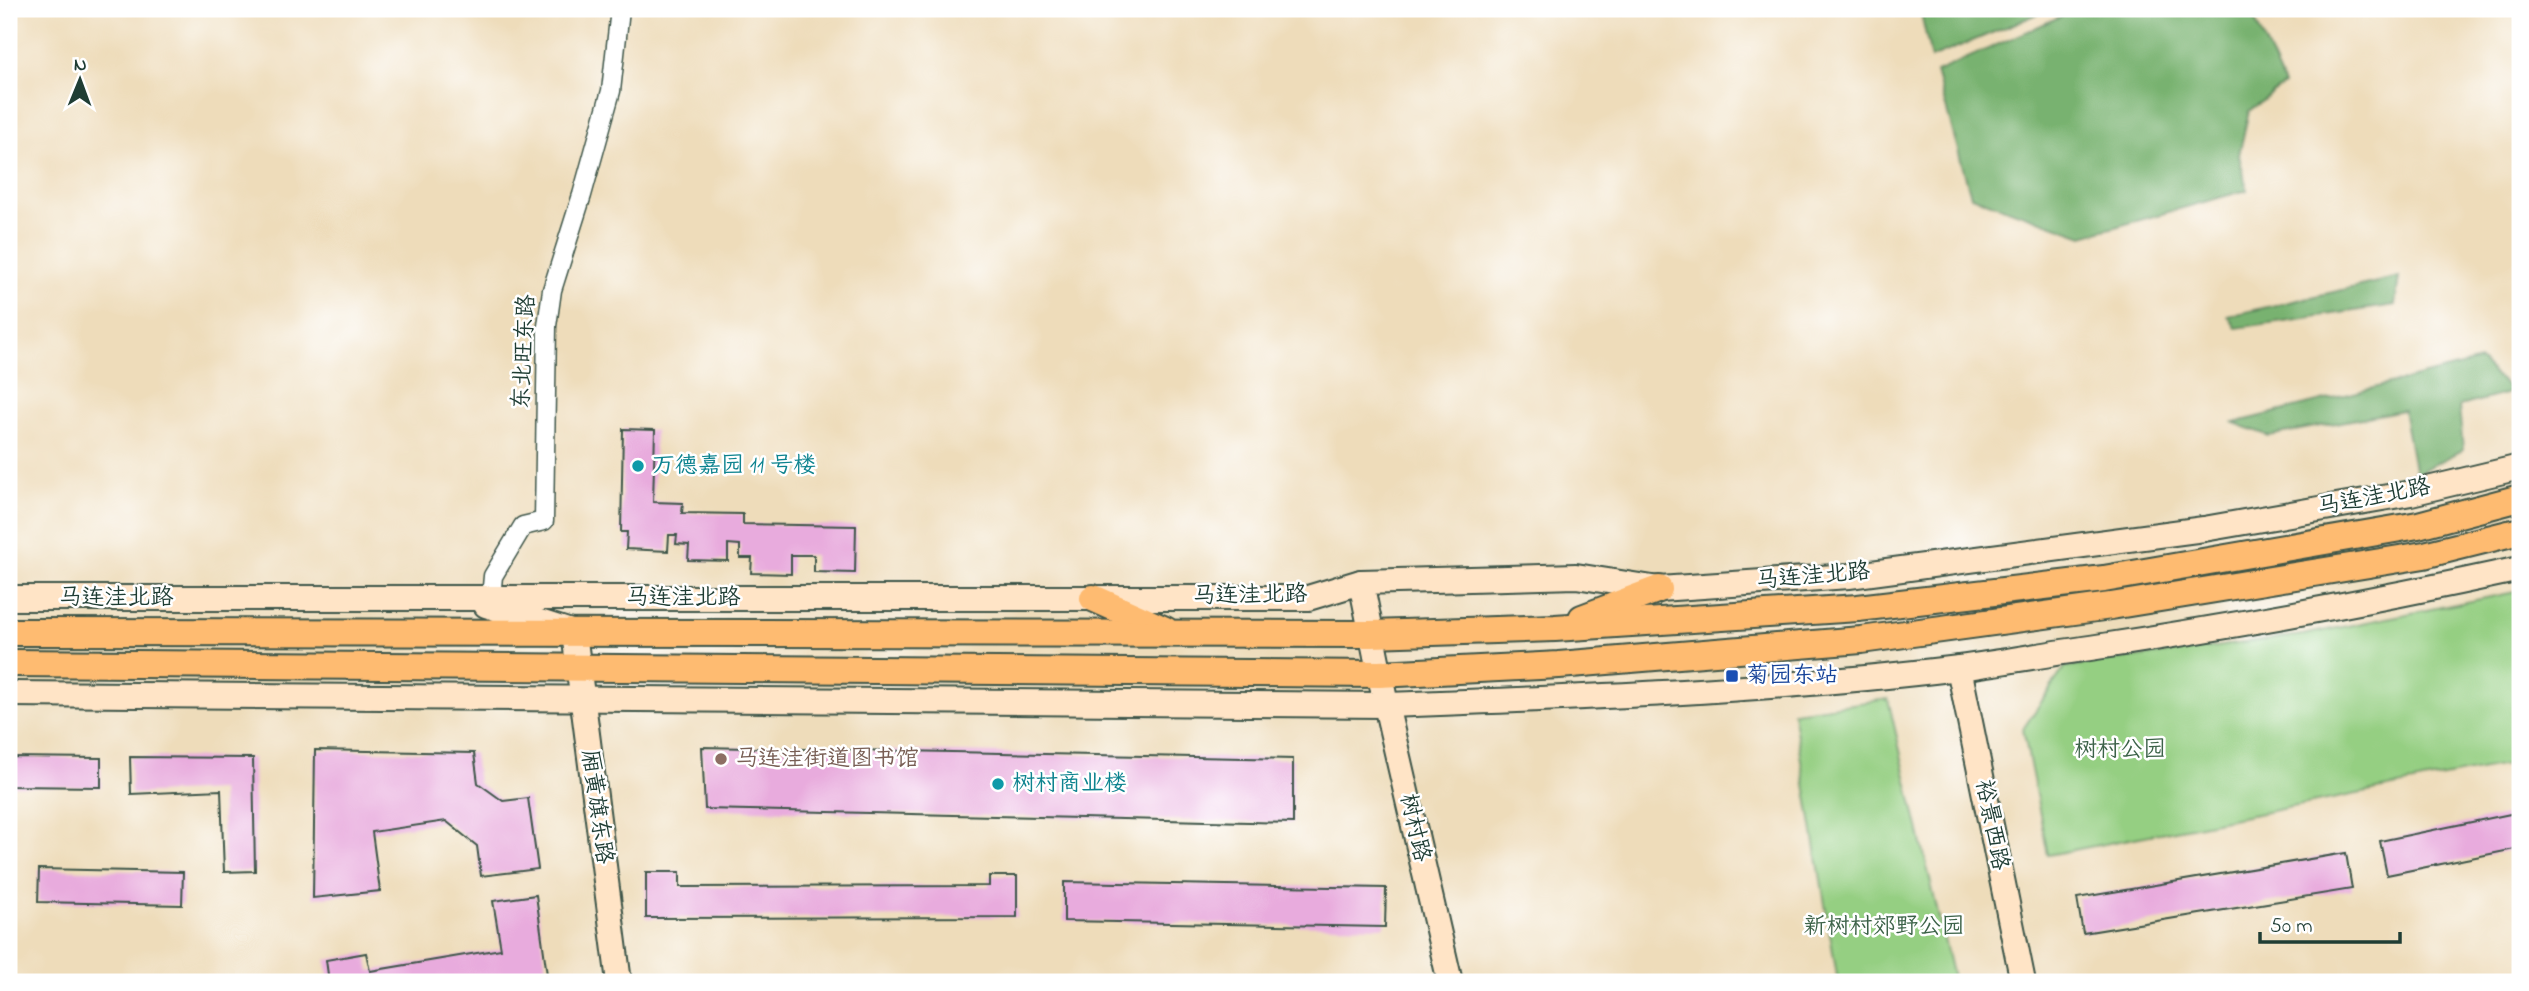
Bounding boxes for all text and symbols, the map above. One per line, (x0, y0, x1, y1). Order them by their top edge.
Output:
north arrow (46, 46, 116, 116)
text: N (74, 52, 87, 79)
street label: 东北旺东路 (506, 294, 544, 410)
place label: 万德嘉园 11 号楼 (652, 450, 816, 483)
marker: 万德嘉园 11 号楼 (630, 458, 646, 474)
street label: 马连洼北路 (2314, 471, 2434, 525)
street label: 马连洼北路 (1754, 556, 1872, 598)
street label: 马连洼北路 (1192, 578, 1308, 614)
street label: 马连洼北路 (59, 582, 174, 615)
street label: 马连洼北路 (626, 582, 741, 615)
place label: 菊园东站 (1746, 660, 1838, 693)
marker: 菊园东站 (1724, 668, 1740, 684)
park label: 树村公园 (2074, 734, 2166, 767)
place label: 马连洼街道图书馆 (735, 743, 919, 776)
street label: 厢黄旗东路 (572, 748, 620, 866)
marker: 马连洼街道图书馆 (713, 751, 729, 767)
place label: 树村商业楼 (1012, 768, 1127, 801)
marker: 树村商业楼 (990, 776, 1006, 792)
street label: 裕景西路 (1966, 777, 2016, 873)
street label: 树村路 (1390, 791, 1438, 865)
scale bar (2260, 900, 2400, 944)
park label: 新树村郊野公园 (1804, 911, 1965, 944)
text: 50 m (2270, 912, 2313, 942)

